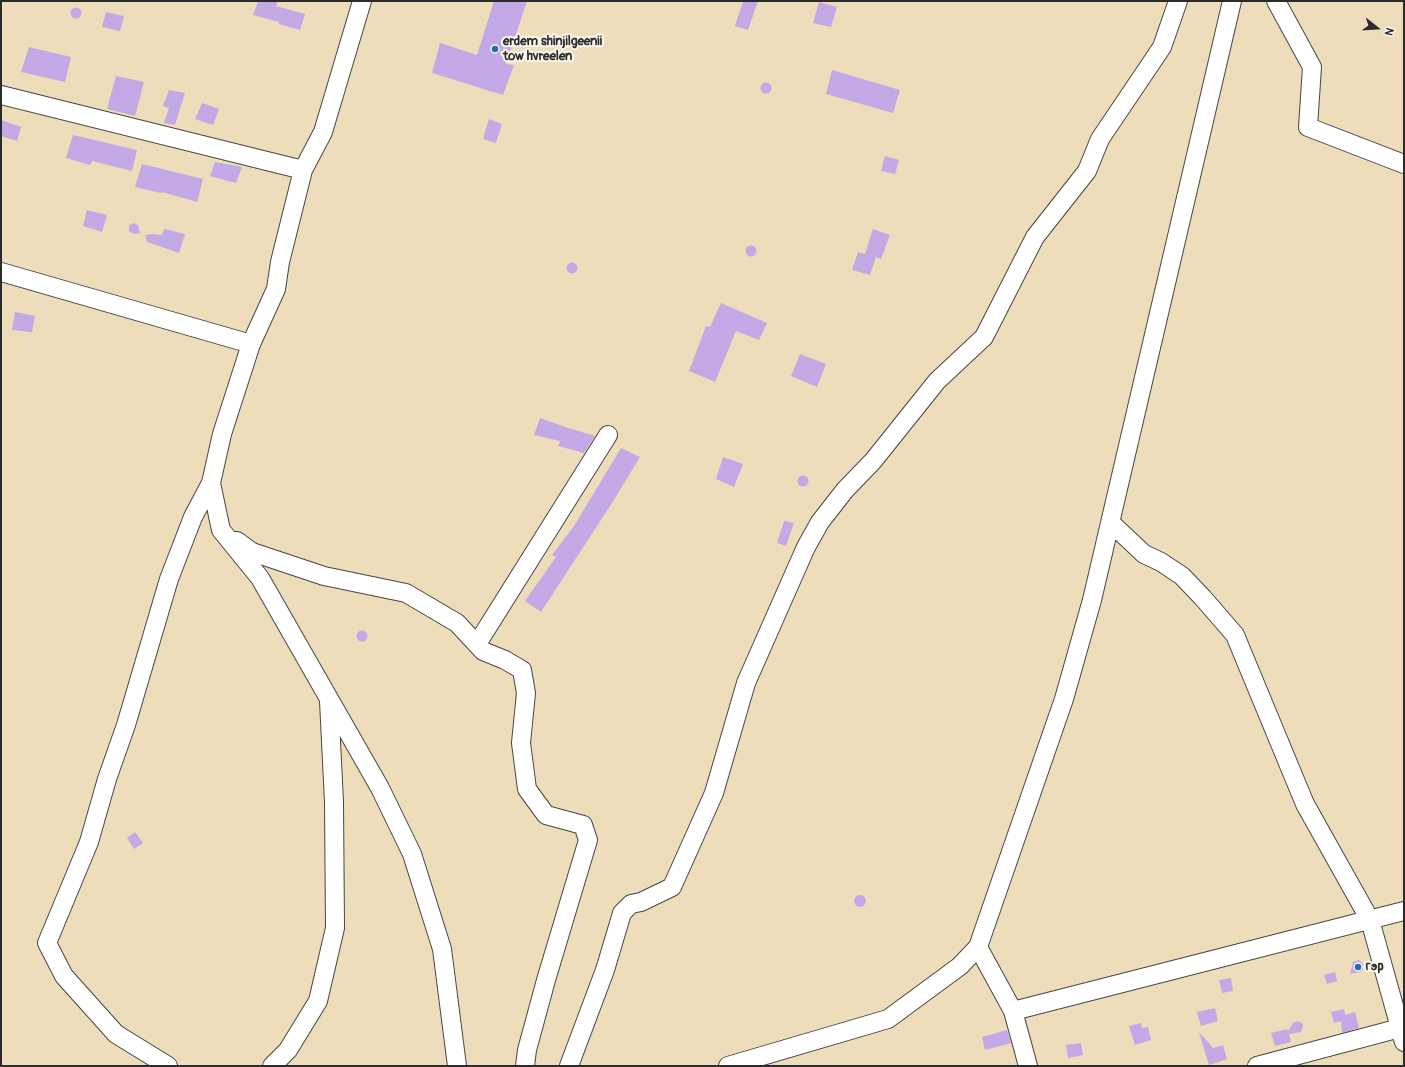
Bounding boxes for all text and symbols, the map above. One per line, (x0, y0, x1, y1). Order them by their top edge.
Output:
north arrow (1357, 8, 1397, 48)
text: N (1382, 26, 1396, 37)
place label: erdem shinjilgeenii tow hvreelen (503, 34, 602, 65)
marker: erdem shinjilgeenii tow hvreelen (490, 44, 500, 54)
place label: гэр (1366, 959, 1384, 975)
marker: гэр (1353, 962, 1363, 972)

